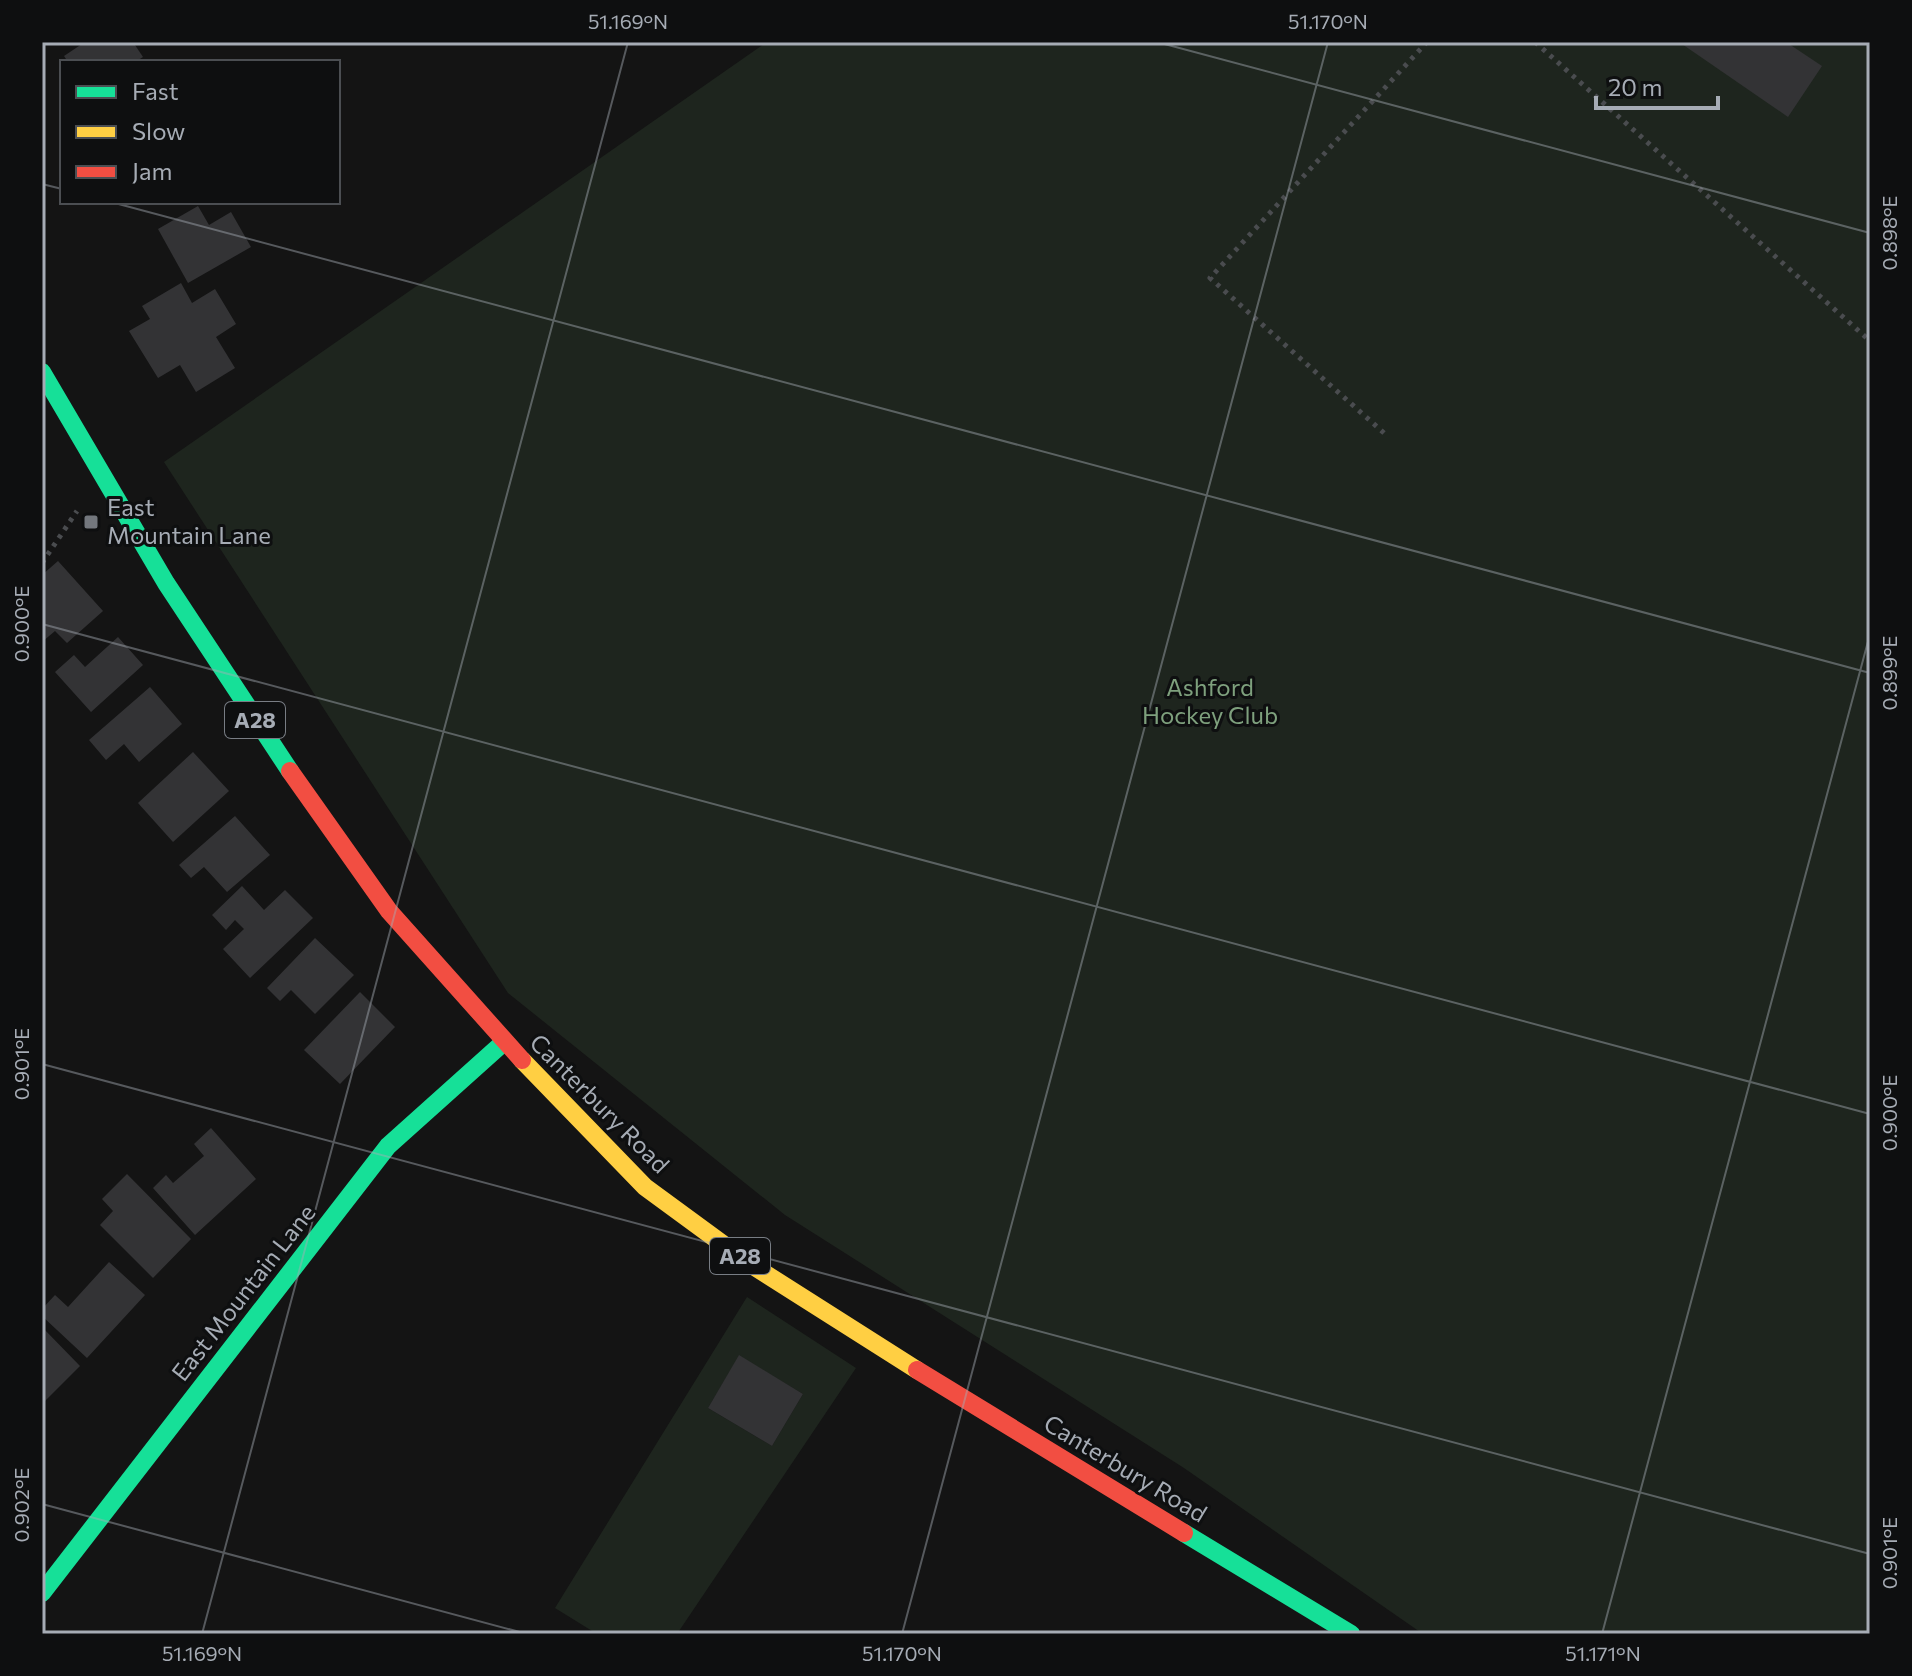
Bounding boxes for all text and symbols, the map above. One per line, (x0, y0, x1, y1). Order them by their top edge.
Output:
text: 51.169°N (588, 9, 668, 33)
text: 51.170°N (1288, 9, 1368, 33)
legend (60, 60, 340, 204)
scale bar (1596, 60, 1718, 110)
text: 20 m (1608, 72, 1662, 101)
text: Fast (132, 76, 179, 105)
text: Slow (132, 116, 185, 145)
text: Jam (132, 156, 172, 185)
text: 0.898°E (1877, 196, 1901, 270)
place label: East Mountain Lane (107, 492, 271, 549)
marker: East Mountain Lane (82, 513, 100, 531)
text: 0.900°E (9, 586, 33, 662)
text: 0.899°E (1877, 636, 1901, 710)
park label: Ashford Hockey Club (1142, 672, 1278, 729)
road number: A28 (225, 702, 285, 738)
street label: Canterbury Road (524, 1027, 676, 1179)
text: 0.901°E (9, 1028, 33, 1100)
text: 0.900°E (1877, 1075, 1901, 1151)
street label: East Mountain Lane (165, 1198, 321, 1386)
road number: A28 (710, 1238, 770, 1274)
street label: Canterbury Road (1039, 1408, 1212, 1528)
text: 0.902°E (9, 1468, 33, 1542)
text: 0.901°E (1877, 1517, 1901, 1589)
text: 51.169°N (162, 1641, 242, 1665)
text: 51.170°N (862, 1641, 942, 1665)
text: 51.171°N (1565, 1641, 1641, 1665)

